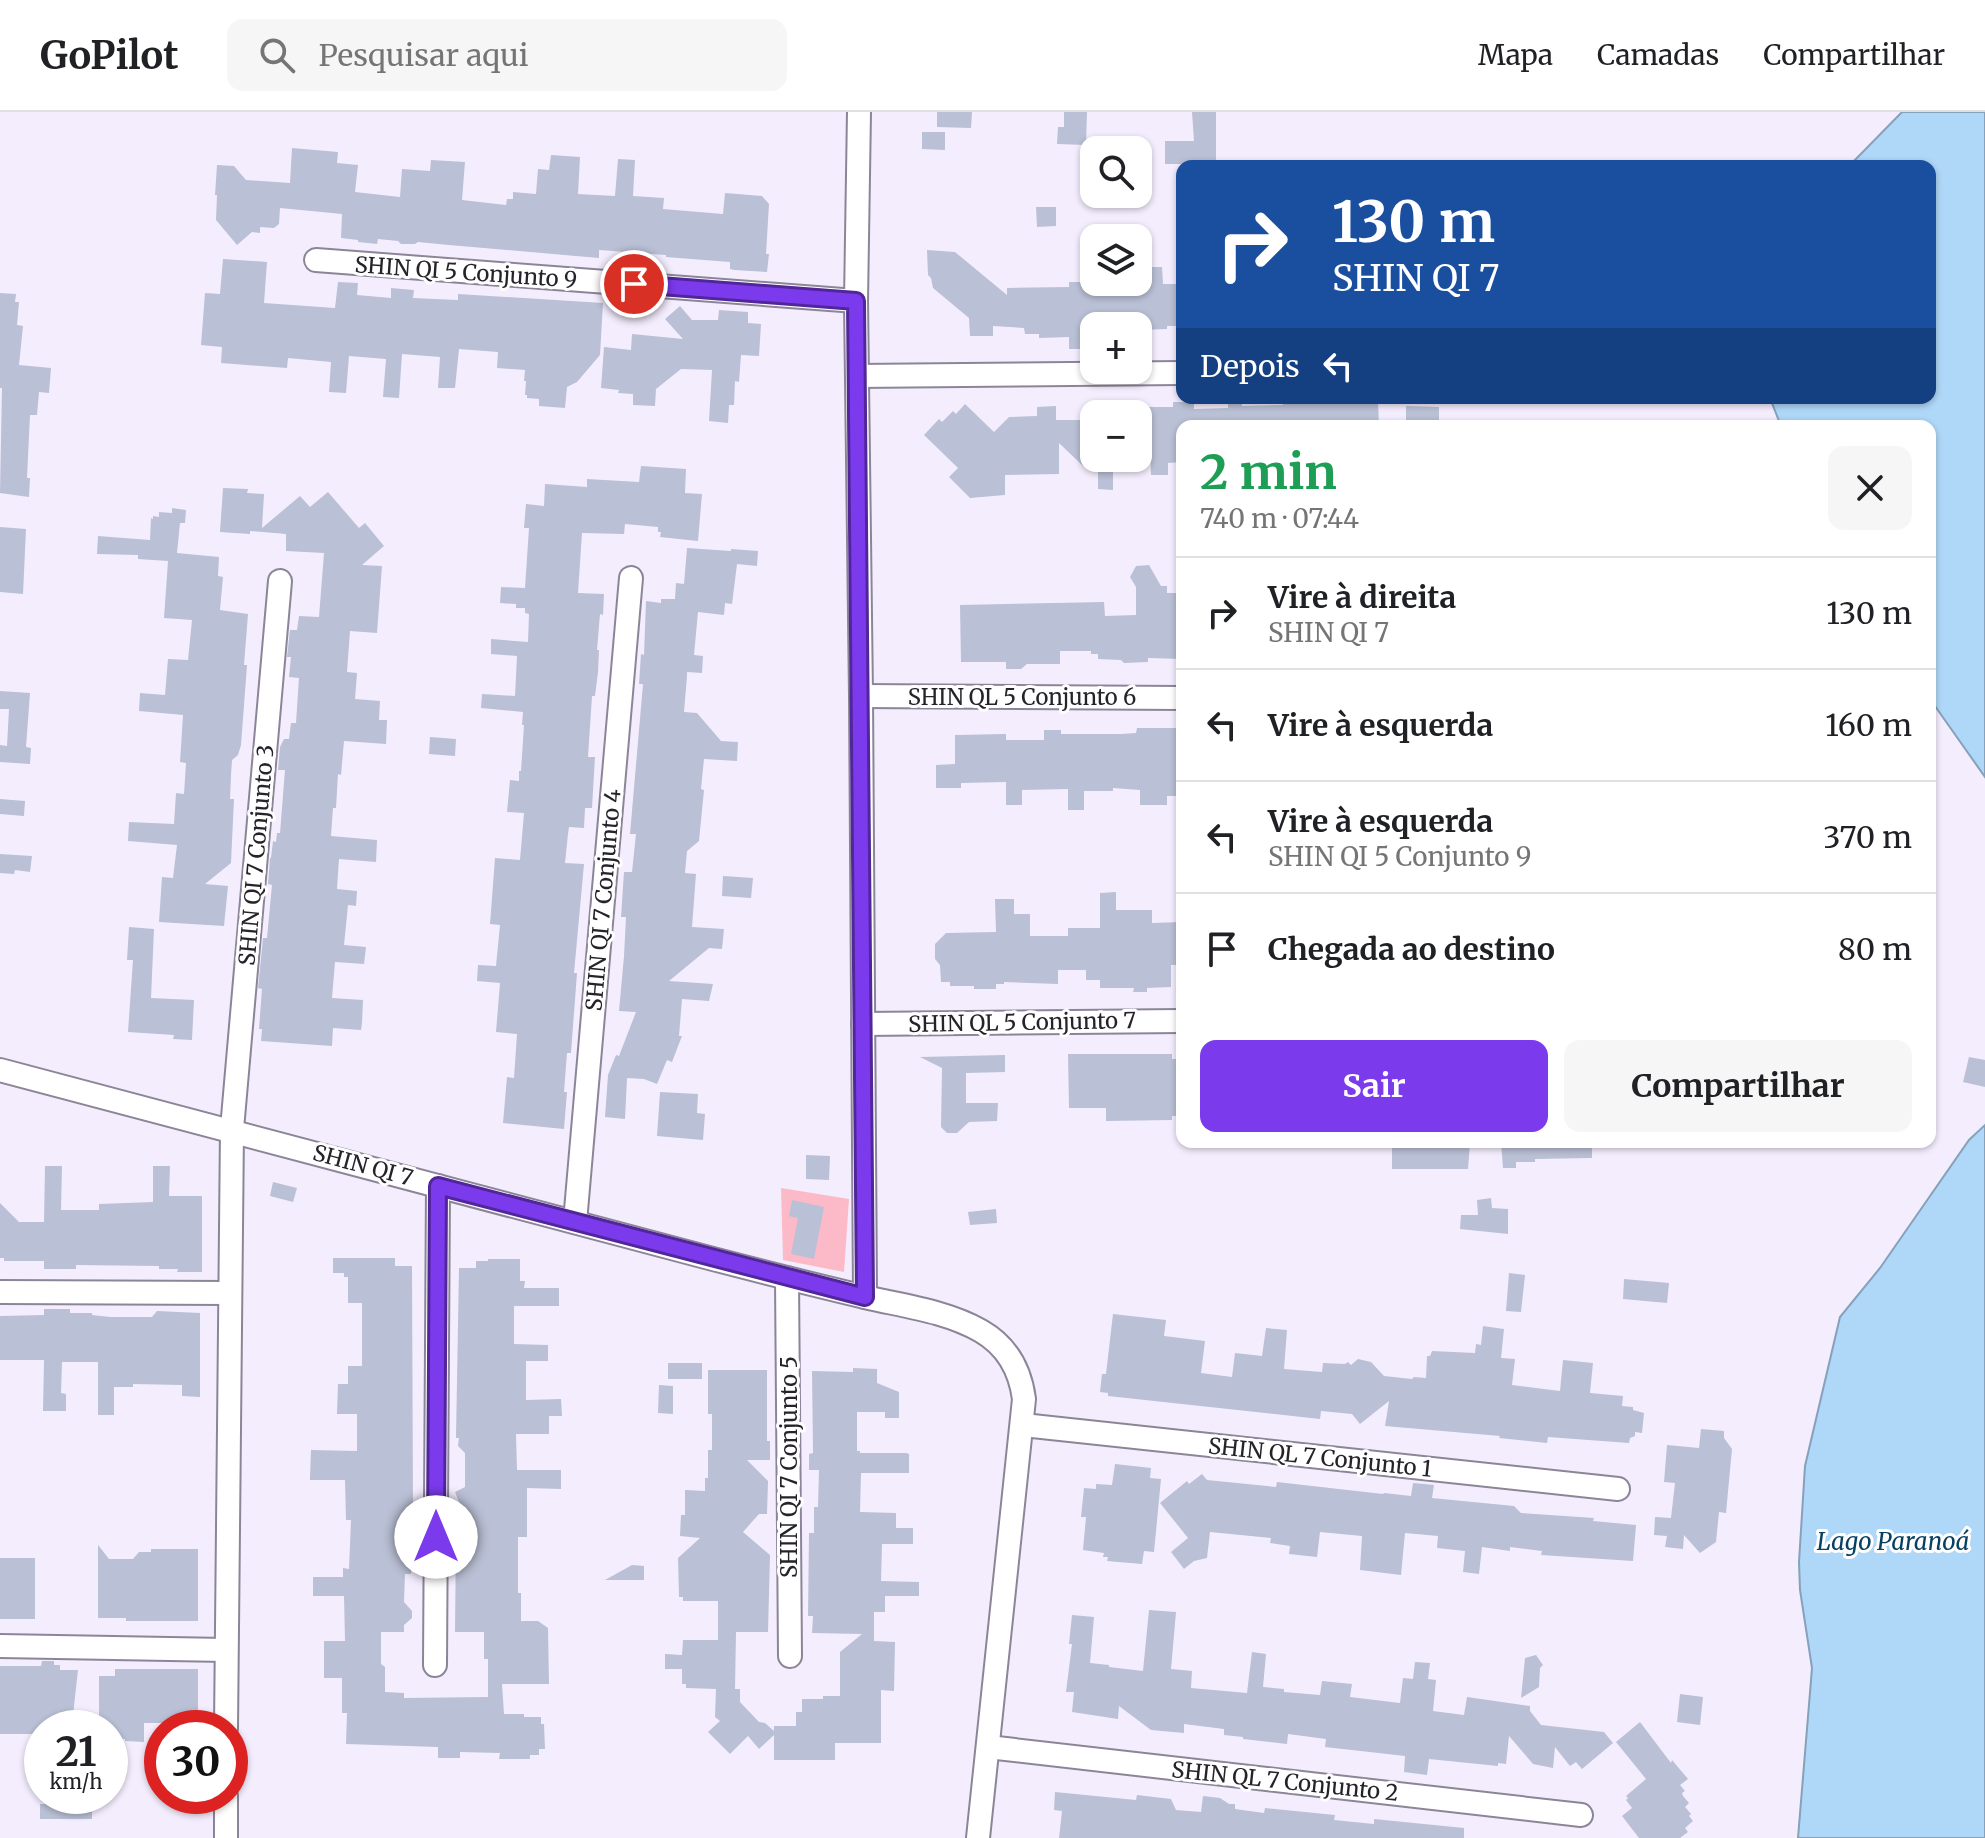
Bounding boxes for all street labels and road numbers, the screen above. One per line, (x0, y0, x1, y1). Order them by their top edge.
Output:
street label: SHIN QI 5 Conjunto 9 (354, 250, 578, 294)
street label: SHIN QL 5 Conjunto 6 (908, 683, 1136, 711)
street label: SHIN QI 7 Conjunto 3 (232, 743, 280, 967)
street label: SHIN QI 7 Conjunto 4 (579, 787, 627, 1012)
street label: SHIN QL 5 Conjunto 7 (908, 1006, 1136, 1038)
street label: SHIN QI 7 (310, 1138, 416, 1192)
street label: SHIN QI 7 Conjunto 5 (775, 1356, 803, 1578)
street label: SHIN QL 7 Conjunto 1 (1207, 1431, 1433, 1483)
street label: SHIN QL 7 Conjunto 2 (1170, 1755, 1400, 1807)

